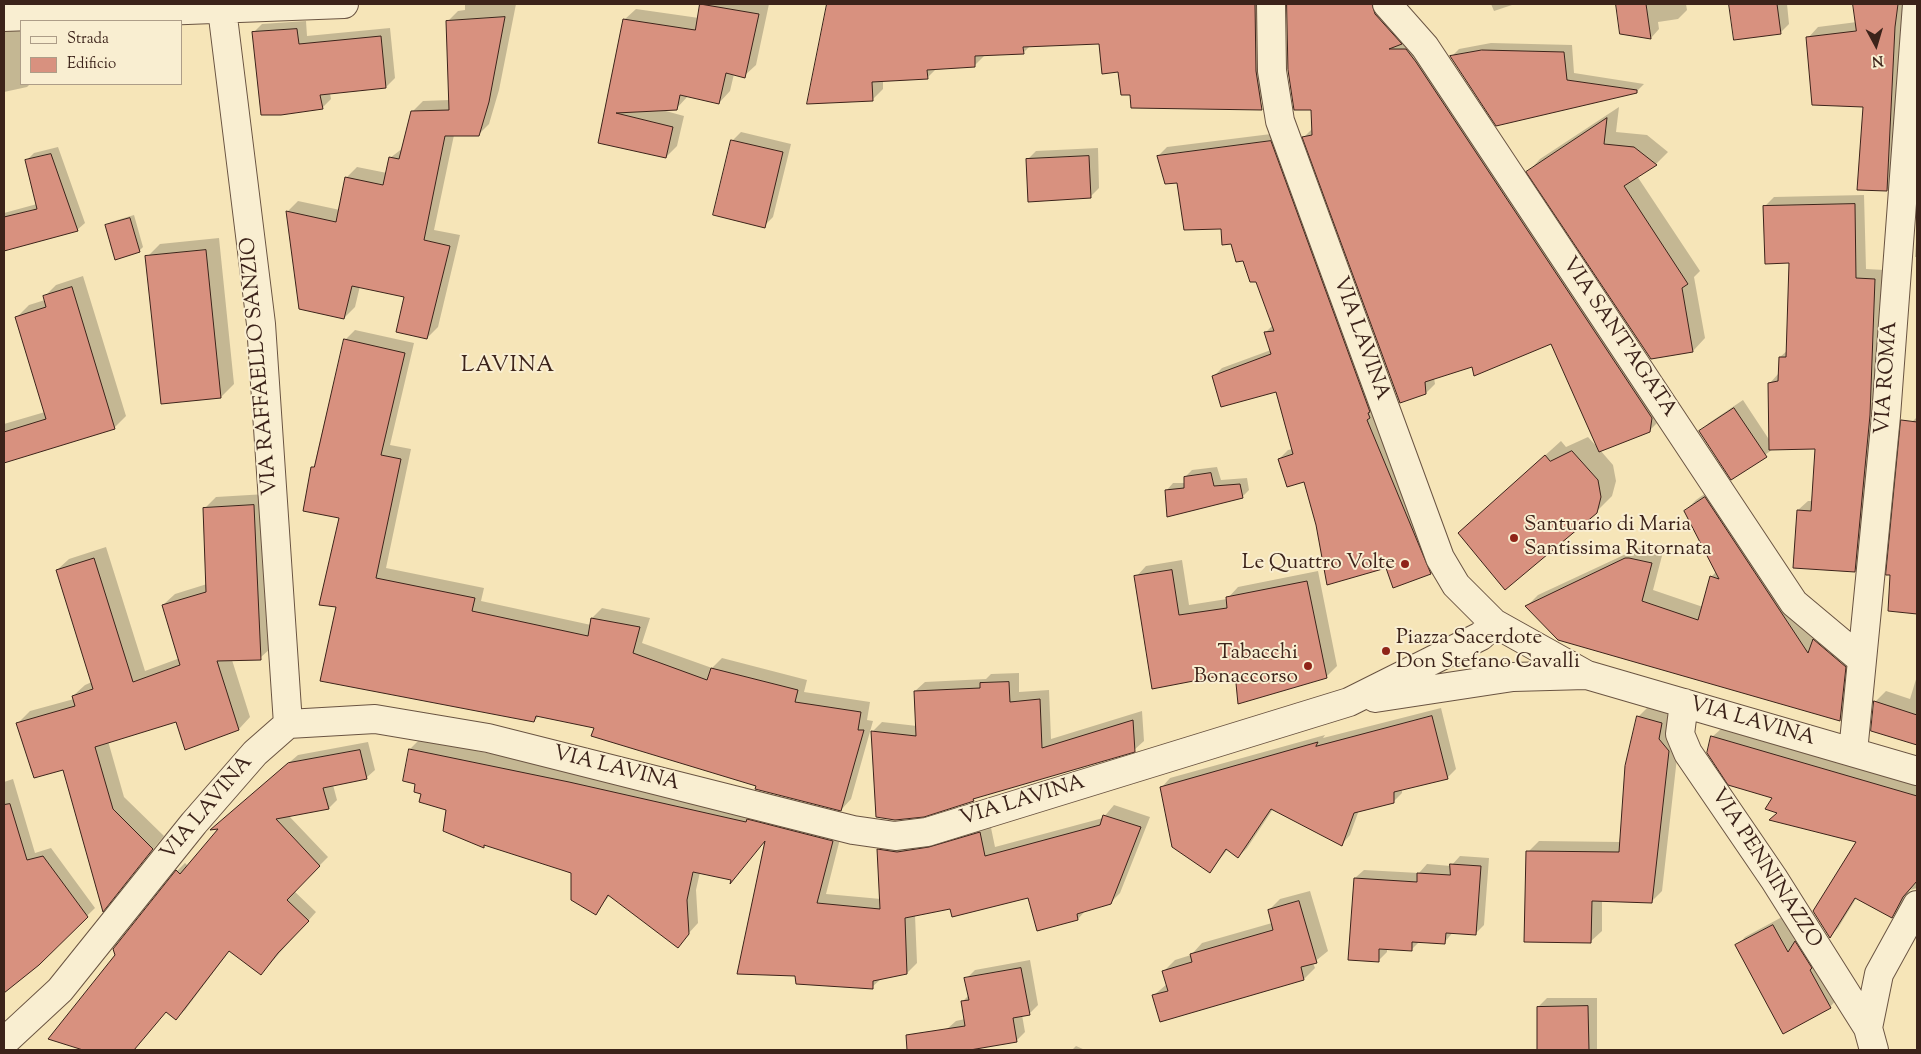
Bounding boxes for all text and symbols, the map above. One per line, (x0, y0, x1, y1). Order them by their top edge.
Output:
legend (20, 20, 182, 85)
north arrow (1851, 20, 1901, 70)
text: Strada (67, 29, 109, 50)
text: N (1871, 49, 1884, 70)
text: Edificio (67, 54, 116, 75)
street label: VIA RAFFAELLO SANZIO (237, 236, 285, 496)
street label: VIA SANT'AGATA (1555, 253, 1681, 423)
street label: VIA LAVINA (1326, 274, 1394, 404)
street label: VIA ROMA (1871, 320, 1905, 436)
district label: LAVINA (460, 354, 556, 380)
place label: Santuario di Maria Santissima Ritornata (1524, 513, 1712, 563)
marker: Santuario di Maria Santissima Ritornata (1508, 532, 1520, 544)
place label: Le Quattro Volte (1242, 551, 1395, 577)
marker: Le Quattro Volte (1399, 558, 1411, 570)
place label: Piazza Sacerdote Don Stefano Cavalli (1396, 626, 1580, 676)
place label: Tabacchi Bonaccorso (1193, 641, 1298, 691)
marker: Piazza Sacerdote Don Stefano Cavalli (1380, 645, 1392, 657)
marker: Tabacchi Bonaccorso (1302, 660, 1314, 672)
street label: VIA LAVINA (1686, 693, 1818, 753)
street label: VIA LAVINA (550, 742, 682, 798)
street label: VIA LAVINA (157, 751, 259, 867)
street label: VIA LAVINA (957, 771, 1089, 833)
street label: VIA PENNINAZZO (1704, 784, 1826, 954)

